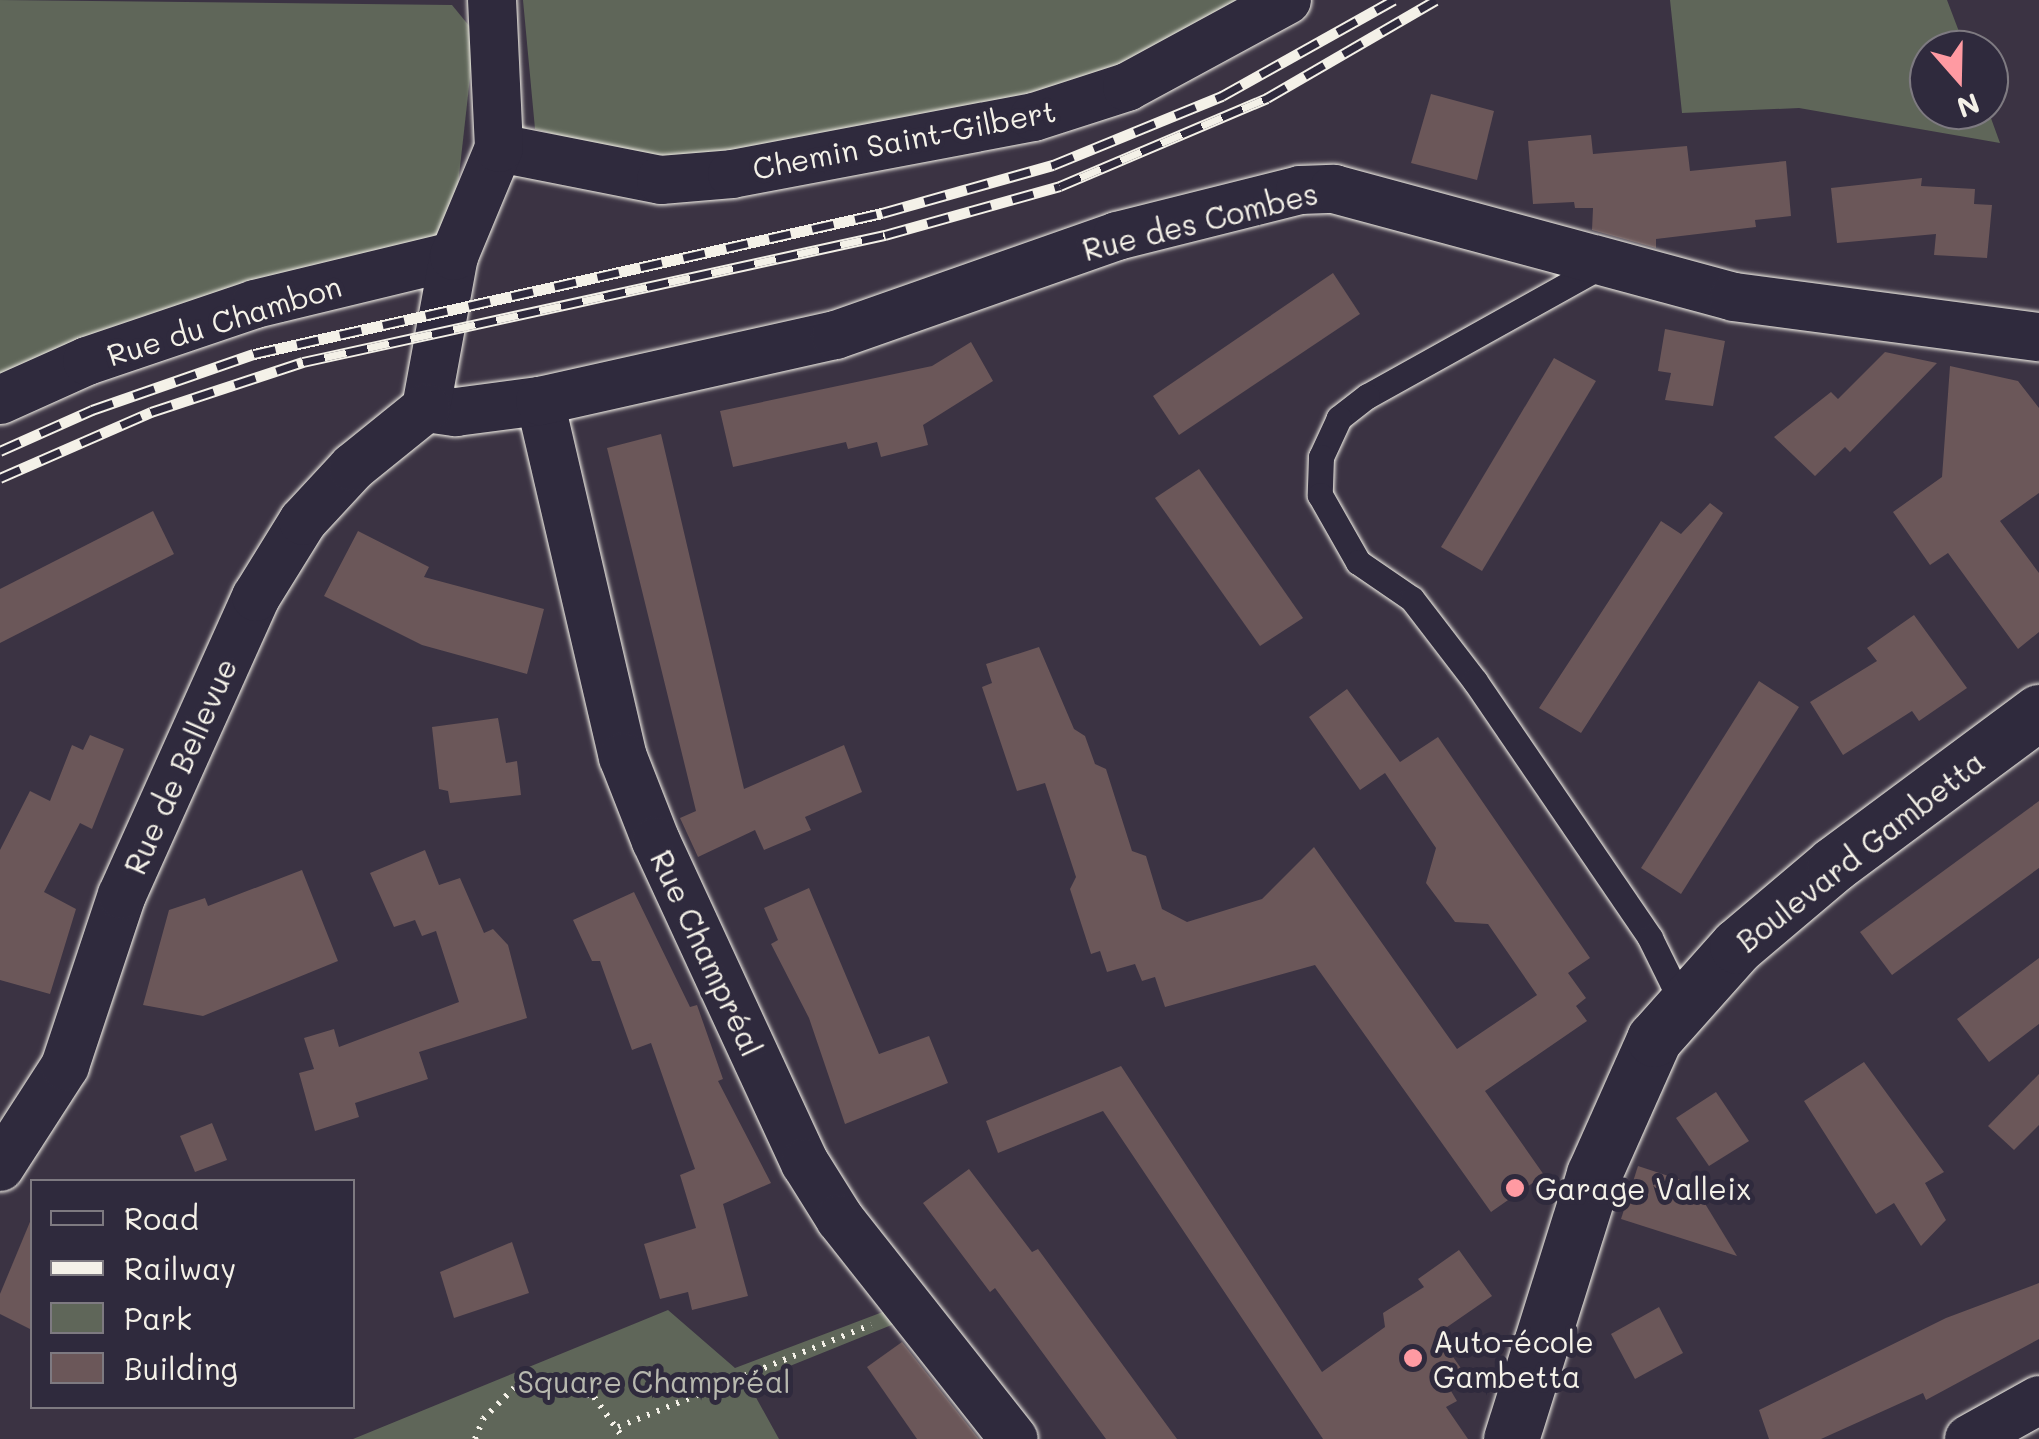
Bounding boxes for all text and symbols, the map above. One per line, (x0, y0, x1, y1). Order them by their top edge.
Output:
north arrow (1909, 30, 2009, 130)
text: N (1952, 86, 1985, 127)
street label: Chemin Saint-Gilbert (749, 92, 1059, 186)
street label: Rue des Combes (1079, 174, 1321, 268)
street label: Rue du Chambon (102, 267, 346, 373)
street label: Rue de Bellevue (116, 652, 244, 880)
street label: Boulevard Gambetta (1729, 743, 1991, 959)
street label: Rue Champréal (644, 844, 770, 1062)
place label: Garage Valleix (1535, 1170, 1751, 1206)
marker: Garage Valleix (1504, 1177, 1526, 1199)
legend (30, 1179, 355, 1409)
text: Road (124, 1198, 199, 1238)
text: Railway (124, 1248, 236, 1288)
text: Park (124, 1298, 192, 1338)
place label: Auto-école Gambetta (1433, 1323, 1594, 1394)
marker: Auto-école Gambetta (1402, 1347, 1424, 1369)
text: Building (124, 1348, 238, 1388)
park label: Square Champréal (517, 1363, 791, 1399)

